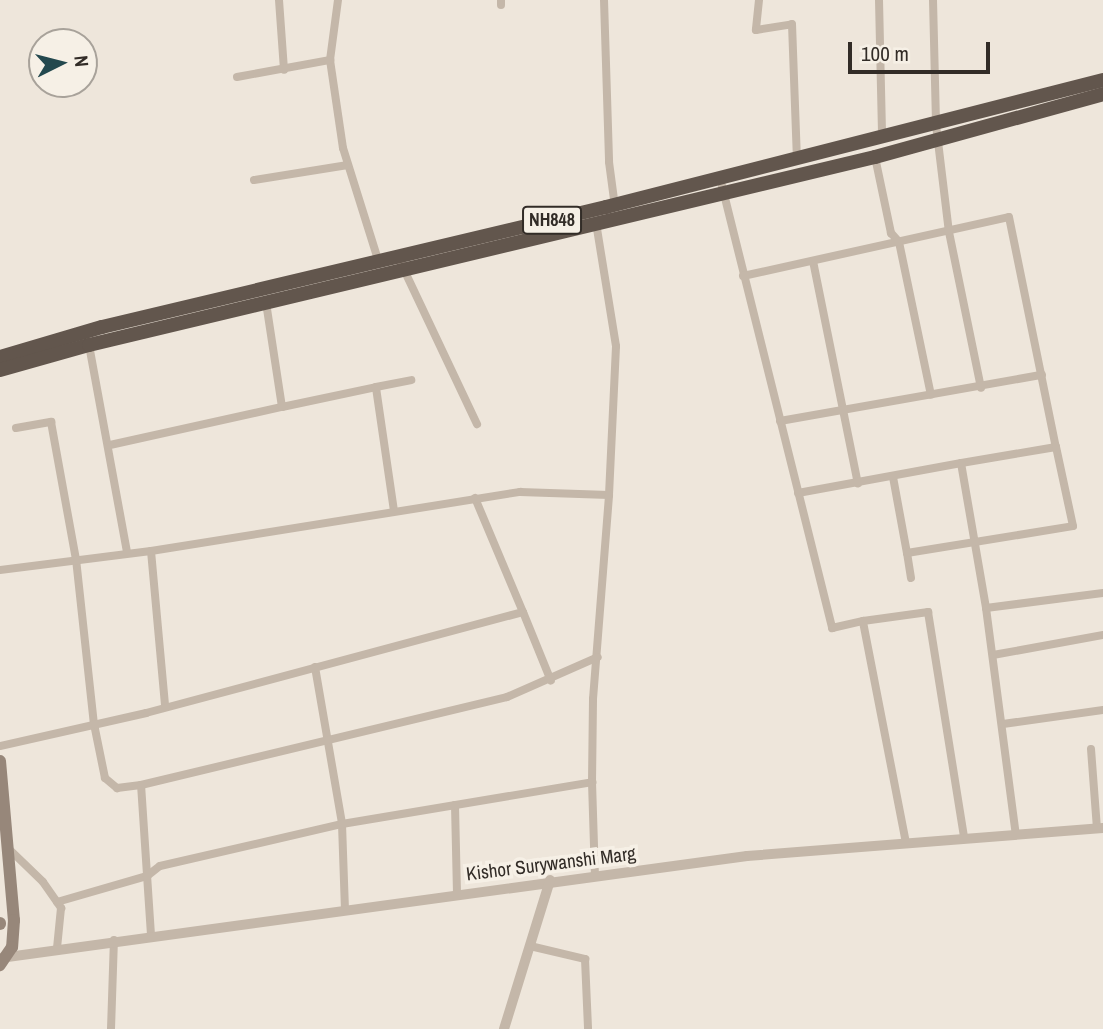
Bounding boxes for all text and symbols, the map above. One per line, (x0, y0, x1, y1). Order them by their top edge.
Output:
north arrow (28, 28, 98, 98)
scale bar (851, 28, 993, 72)
text: 100 m (861, 39, 909, 68)
text: N (68, 54, 95, 68)
road number: NH848 (520, 205, 584, 234)
street label: Kishor Surywanshi Marg (465, 842, 637, 886)

